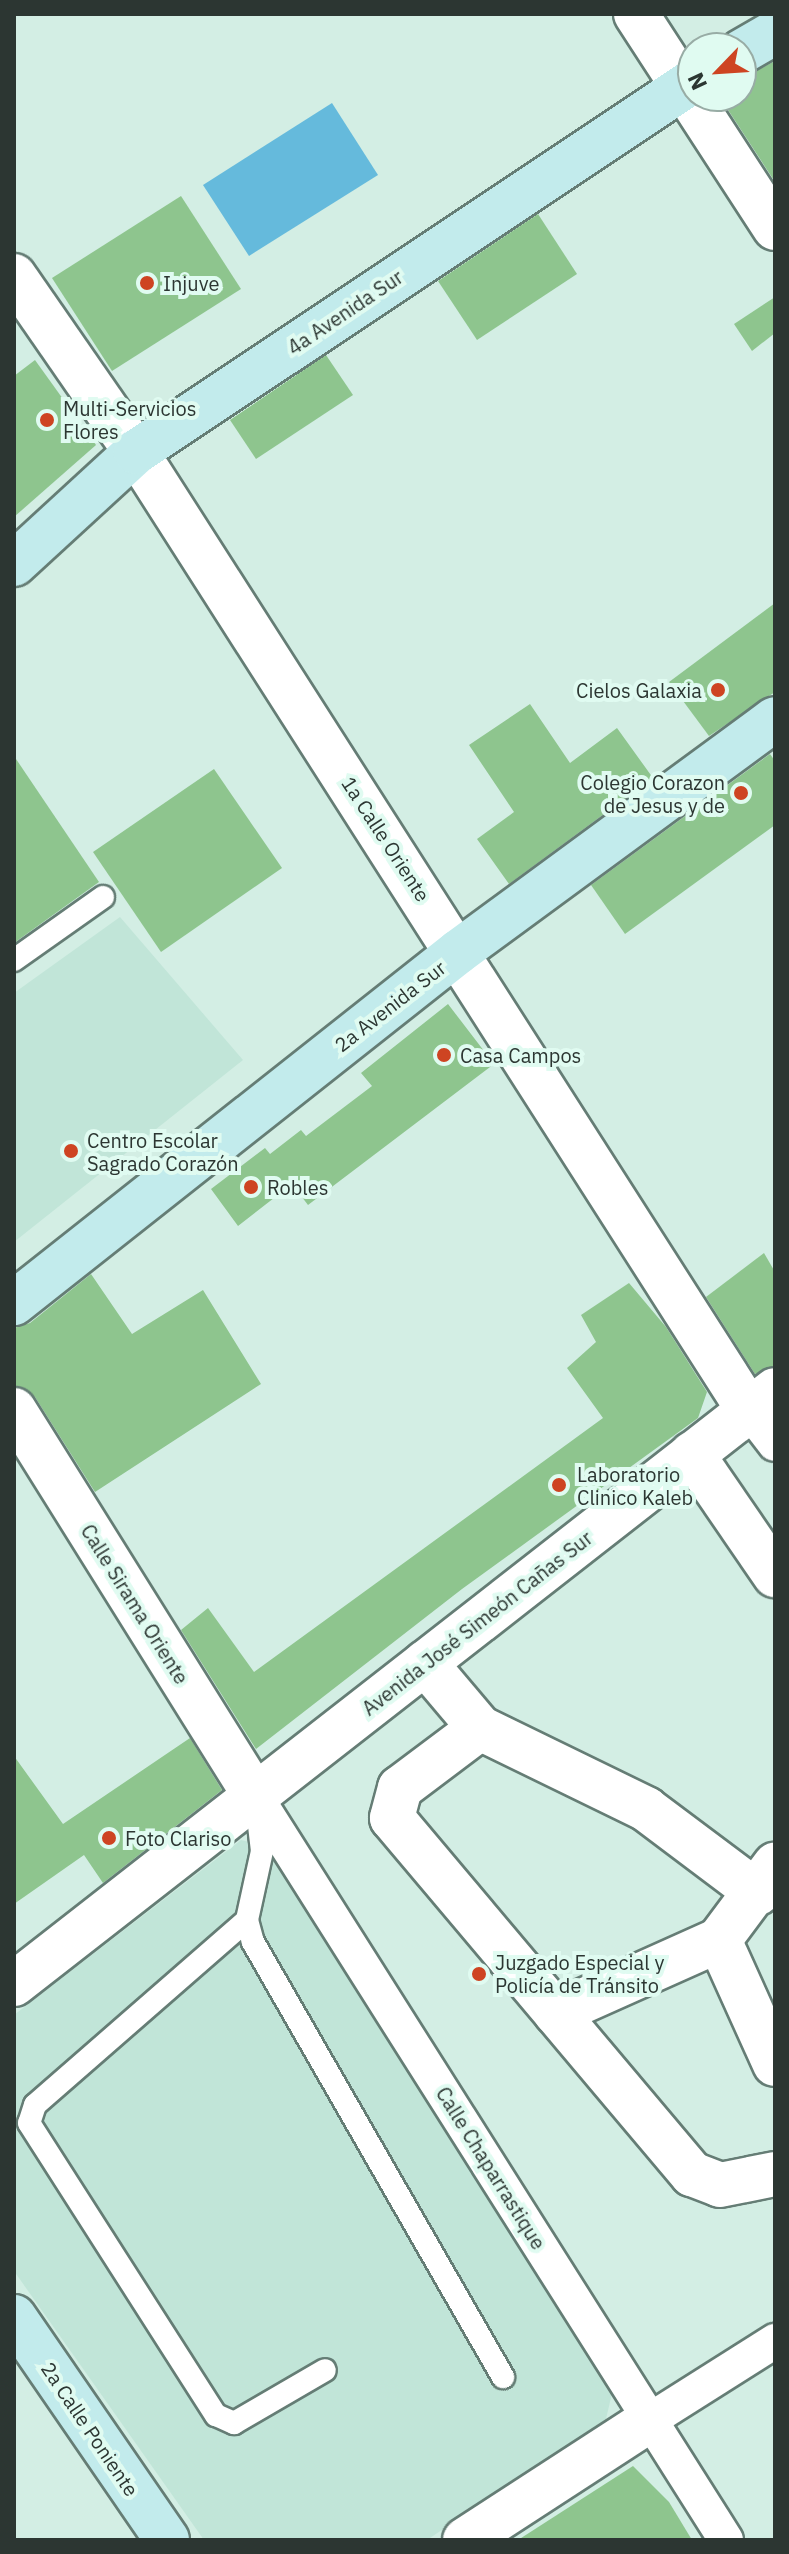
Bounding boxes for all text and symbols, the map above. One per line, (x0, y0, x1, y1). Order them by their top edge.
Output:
north arrow (677, 32, 757, 112)
text: N (680, 68, 713, 95)
street label: 4a Avenida Sur (283, 265, 407, 359)
place label: Injuve (163, 271, 219, 295)
marker: Injuve (138, 274, 156, 292)
place label: Multi-Servicios Flores (63, 396, 197, 443)
marker: Multi-Servicios Flores (38, 411, 56, 429)
place label: Cielos Galaxia (576, 678, 702, 702)
marker: Cielos Galaxia (709, 681, 727, 699)
place label: Colegio Corazon de Jesus y de (580, 770, 725, 817)
street label: 1a Calle Oriente (337, 772, 435, 906)
marker: Colegio Corazon de Jesus y de (732, 784, 750, 802)
street label: 2a Avenida Sur (330, 955, 450, 1057)
place label: Casa Campos (460, 1043, 581, 1067)
marker: Casa Campos (435, 1046, 453, 1064)
place label: Centro Escolar Sagrado Corazón (87, 1128, 239, 1175)
marker: Centro Escolar Sagrado Corazón (62, 1142, 80, 1160)
place label: Robles (267, 1175, 328, 1199)
marker: Robles (242, 1178, 260, 1196)
place label: Laboratorio Clinico Kaleb (577, 1462, 693, 1509)
marker: Laboratorio Clinico Kaleb (548, 1474, 570, 1496)
street label: Calle Sirama Oriente (76, 1520, 194, 1688)
street label: Avenida José Simeón Cañas Sur (357, 1526, 597, 1720)
place label: Foto Clariso (125, 1826, 232, 1850)
marker: Foto Clariso (100, 1829, 118, 1847)
place label: Juzgado Especial y Policía de Tránsito (495, 1950, 664, 1997)
marker: Juzgado Especial y Policía de Tránsito (470, 1965, 488, 1983)
street label: Calle Chaparrastique (431, 2082, 551, 2254)
street label: 2a Calle Poniente (36, 2357, 144, 2501)

